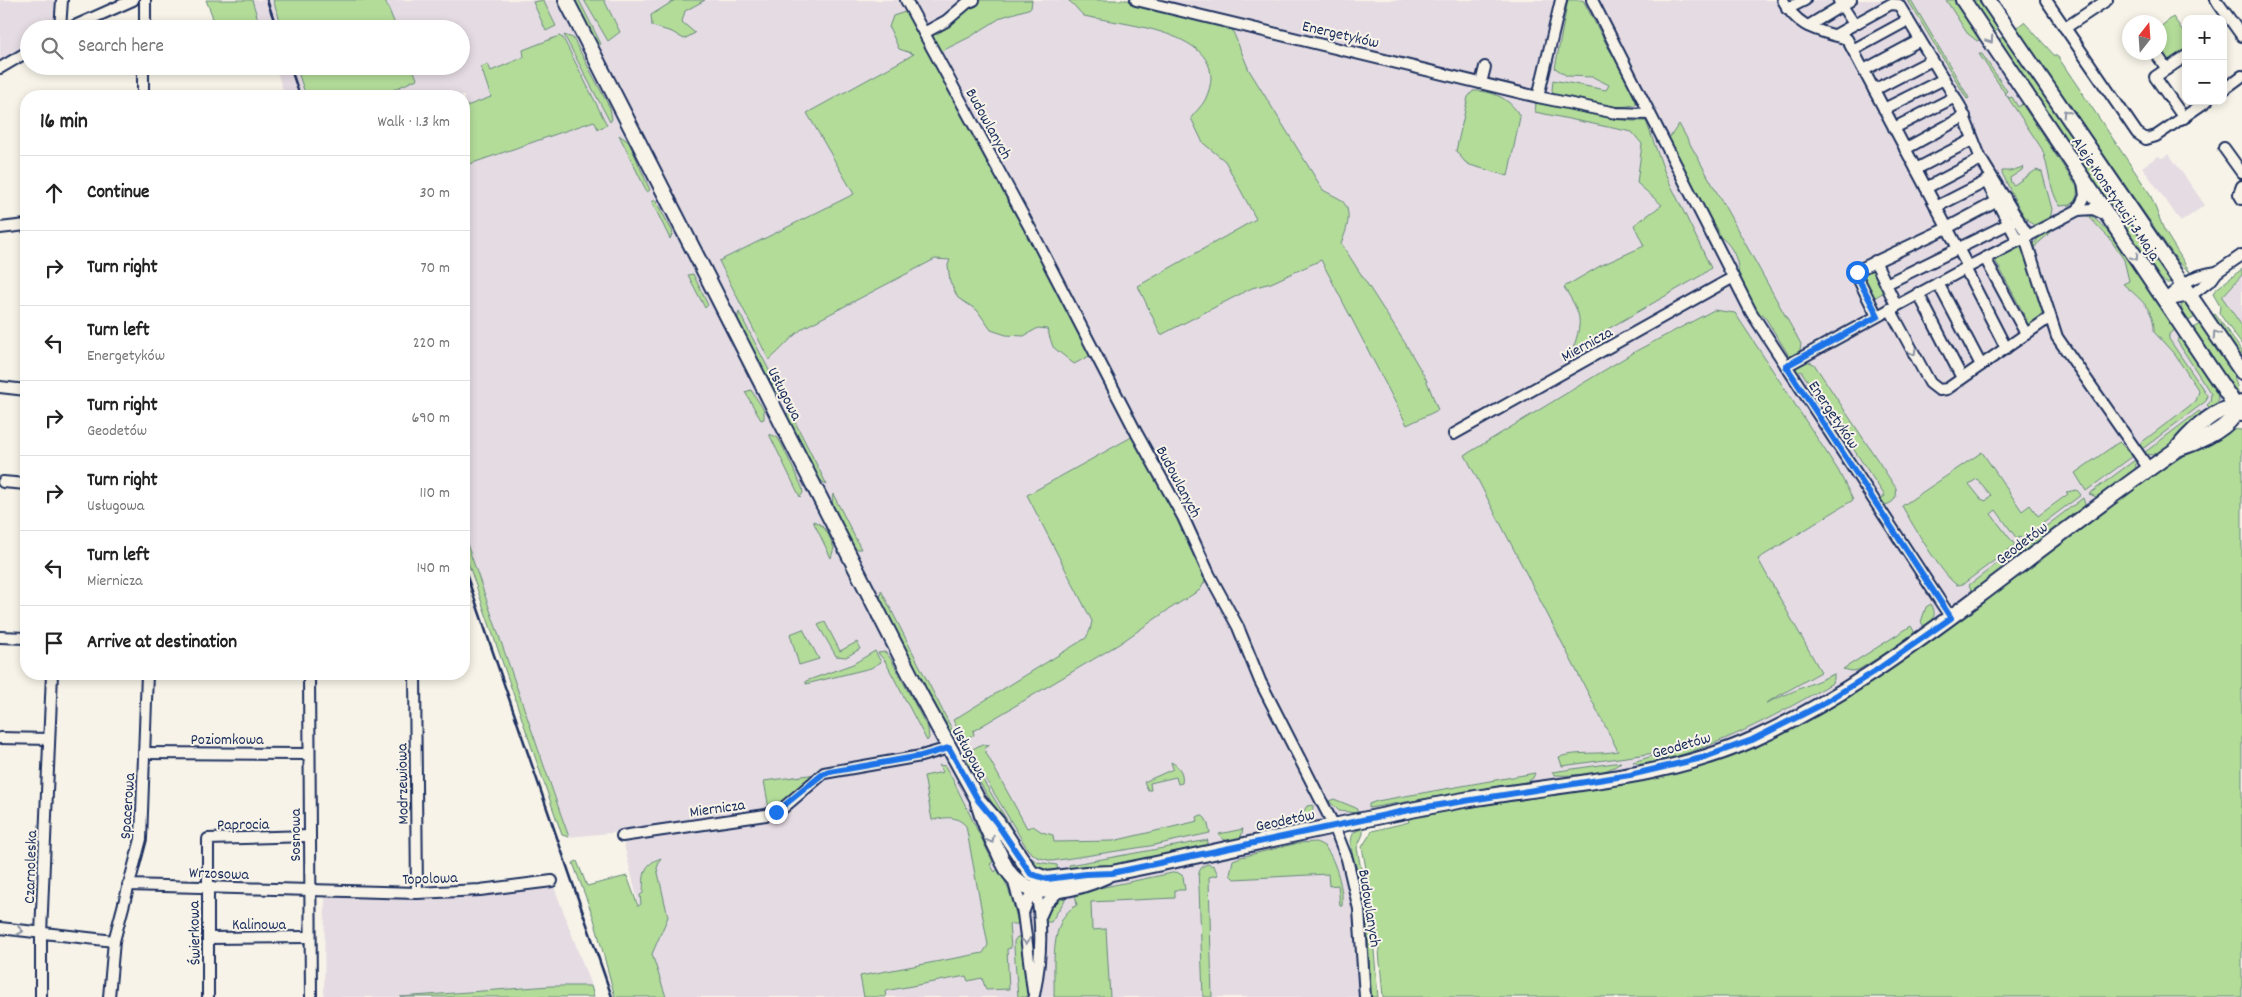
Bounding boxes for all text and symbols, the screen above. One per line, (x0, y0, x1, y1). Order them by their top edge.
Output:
street label: Energetyków (1300, 15, 1381, 55)
north arrow (2122, 15, 2167, 60)
map controls (2182, 15, 2227, 105)
button: + (2182, 15, 2227, 60)
search box (20, 20, 470, 75)
icon: search (38, 34, 66, 62)
text: Search here (78, 34, 164, 61)
one-way arrow (1984, 35, 1993, 44)
button: − (2182, 60, 2227, 105)
street label: Budowlanych (959, 84, 1017, 164)
text: 16 min (40, 108, 88, 138)
one-way arrow (2063, 109, 2072, 119)
text: Walk · 1.3 km (377, 111, 450, 134)
street label: Aleje Konstytucji 3 Maja (2065, 133, 2165, 266)
icon: ahead (40, 179, 68, 207)
text: Continue (87, 180, 149, 207)
text: 30 m (420, 182, 450, 205)
one-way arrow (2128, 251, 2138, 260)
icon: right (40, 254, 68, 282)
text: Turn right (87, 255, 158, 282)
text: 70 m (420, 257, 450, 280)
route start (1846, 261, 1869, 284)
text: Turn left (87, 318, 150, 345)
street label: Miernicza (1557, 321, 1618, 369)
icon: left (40, 329, 68, 357)
one-way arrow (2213, 330, 2222, 340)
text: 220 m (413, 332, 450, 355)
text: Energetyków (87, 345, 165, 368)
one-way arrow (1907, 346, 1917, 355)
street label: Usługowa (761, 363, 807, 425)
street label: Energetyków (1802, 377, 1864, 454)
text: Turn right (87, 393, 158, 420)
icon: right (40, 404, 68, 432)
text: 690 m (411, 407, 450, 430)
text: Geodetów (87, 420, 147, 443)
street label: Budowlanych (1149, 442, 1206, 522)
text: Turn right (87, 468, 158, 495)
icon: right (40, 479, 68, 507)
text: 110 m (420, 482, 450, 505)
text: Usługowa (87, 495, 144, 518)
street label: Geodetów (1992, 517, 2053, 571)
text: Turn left (87, 543, 150, 570)
icon: left (40, 554, 68, 582)
text: 140 m (416, 557, 450, 580)
text: Miernicza (87, 570, 143, 593)
icon: arrive (40, 629, 68, 657)
text: Arrive at destination (87, 630, 237, 657)
street label: Usługowa (945, 723, 993, 784)
street label: Geodetów (1650, 727, 1714, 766)
street label: Poziomkowa (191, 729, 264, 752)
street label: Modrzewiowa (391, 743, 416, 825)
street label: Spacerowa (115, 772, 142, 840)
street label: Miernicza (688, 794, 747, 825)
route end (765, 801, 788, 824)
street label: Geodetów (1254, 804, 1317, 839)
street label: Sosnowa (285, 808, 308, 862)
street label: Paprocia (217, 814, 270, 837)
street label: Czarnoleska (19, 829, 44, 904)
one-way arrow (985, 834, 995, 843)
street label: Wrzosowa (189, 862, 250, 887)
street label: Topolowa (402, 867, 459, 892)
street label: Budowlanych (1351, 868, 1386, 949)
street label: Świerkowa (183, 900, 208, 965)
street label: Kalinowa (232, 914, 286, 937)
one-way arrow (17, 925, 25, 936)
one-way arrow (1020, 937, 1031, 945)

